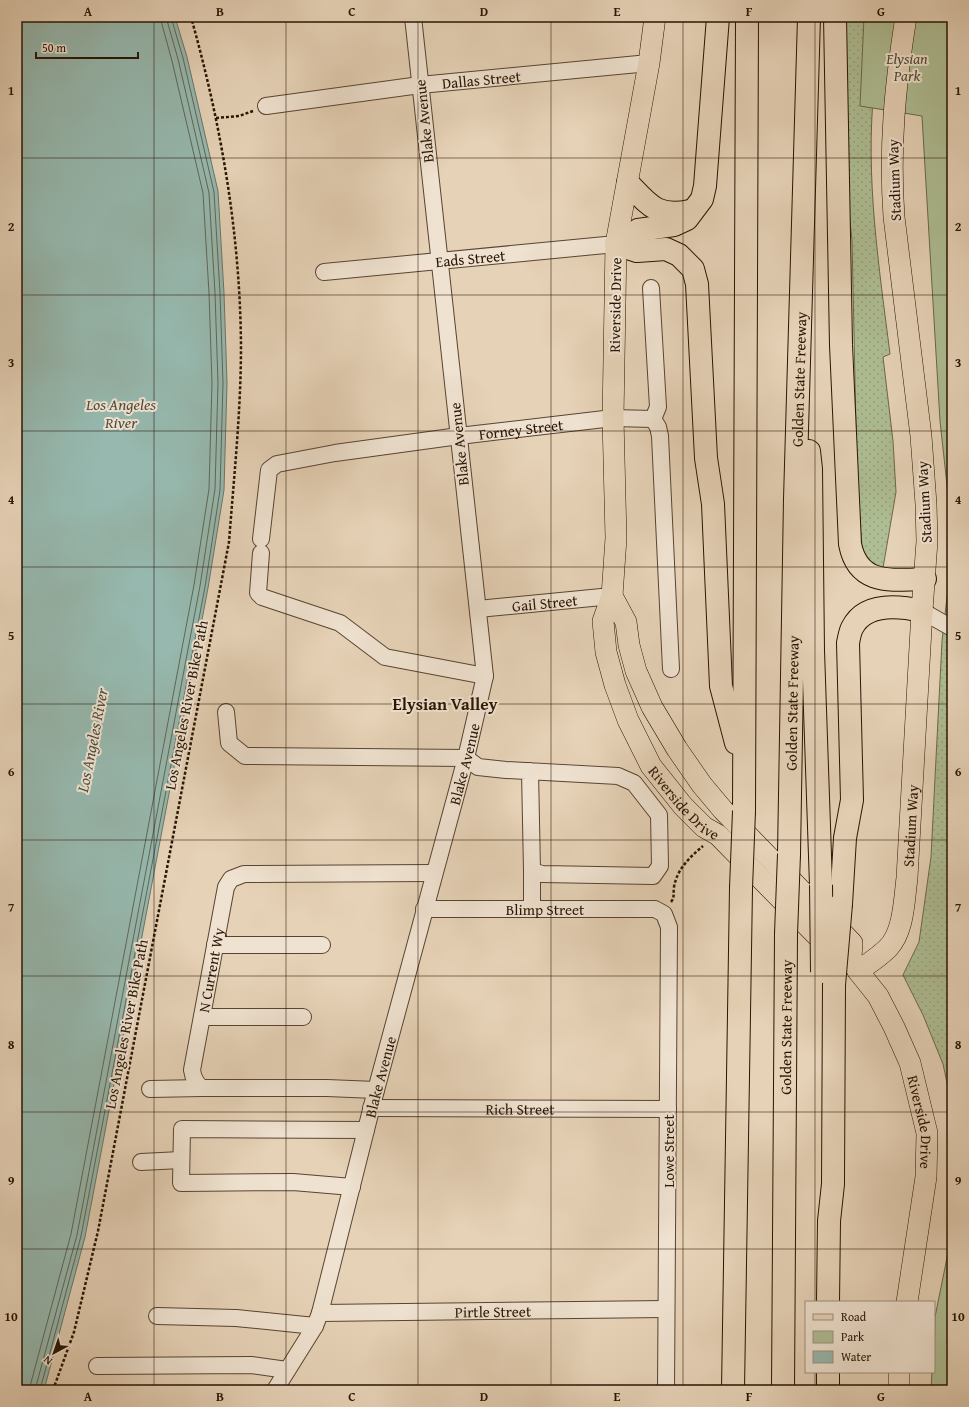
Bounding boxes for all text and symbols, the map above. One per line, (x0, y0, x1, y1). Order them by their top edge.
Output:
text: A (84, 2, 93, 21)
text: B (216, 2, 224, 21)
text: C (348, 2, 356, 21)
text: D (480, 2, 488, 21)
text: E (614, 2, 621, 21)
text: F (746, 2, 753, 21)
text: G (877, 2, 885, 21)
scale bar (36, 34, 138, 60)
text: 50 m (42, 39, 66, 56)
park label: Elysian Park (885, 48, 928, 86)
street label: Dallas Street (441, 65, 522, 93)
street label: Blake Avenue (409, 78, 439, 164)
text: 1 (8, 81, 14, 100)
text: 1 (955, 81, 961, 100)
street label: Stadium Way (882, 138, 906, 222)
text: 2 (8, 217, 15, 236)
text: 2 (955, 217, 962, 236)
street label: Eads Street (435, 244, 507, 272)
street label: Riverside Drive (604, 257, 626, 353)
street label: Golden State Freeway (786, 311, 811, 447)
text: 3 (8, 353, 14, 372)
text: 3 (955, 353, 961, 372)
water label: Los Angeles River (85, 392, 156, 434)
street label: Blake Avenue (444, 401, 474, 487)
street label: Forney Street (478, 413, 565, 444)
street label: Stadium Way (911, 460, 937, 544)
text: 4 (8, 490, 15, 509)
text: 4 (955, 490, 962, 509)
street label: Gail Street (511, 589, 579, 616)
street label: Los Angeles River Bike Path (159, 618, 213, 792)
text: 5 (8, 626, 15, 645)
text: 5 (955, 626, 962, 645)
street label: Golden State Freeway (780, 635, 803, 771)
water label: Los Angeles River (70, 685, 114, 795)
district label: Elysian Valley (393, 691, 498, 716)
street label: Blake Avenue (443, 721, 484, 807)
street label: Riverside Drive (644, 761, 724, 844)
text: 6 (8, 762, 15, 781)
text: 6 (955, 762, 962, 781)
street label: Stadium Way (897, 783, 923, 867)
text: 7 (8, 898, 15, 917)
text: 7 (955, 898, 962, 917)
street label: Blimp Street (506, 899, 585, 920)
street label: N Current Wy (192, 925, 229, 1014)
street label: Los Angeles River Bike Path (99, 937, 153, 1111)
street label: Golden State Freeway (774, 959, 796, 1095)
street label: Blake Avenue (359, 1034, 401, 1120)
text: 8 (8, 1035, 15, 1054)
text: 8 (955, 1035, 962, 1054)
street label: Riverside Drive (903, 1073, 938, 1169)
street label: Rich Street (485, 1098, 555, 1119)
street label: Lowe Street (658, 1114, 679, 1188)
text: 9 (8, 1171, 15, 1190)
text: 9 (955, 1171, 962, 1190)
street label: Pirtle Street (455, 1300, 532, 1322)
legend (805, 1301, 935, 1373)
text: 10 (4, 1307, 18, 1326)
text: 10 (951, 1307, 965, 1326)
text: Road (841, 1308, 867, 1325)
text: Park (841, 1328, 865, 1345)
north arrow (34, 1333, 74, 1373)
text: Water (841, 1348, 871, 1365)
text: N (39, 1352, 56, 1369)
text: A (84, 1387, 93, 1406)
text: B (216, 1387, 224, 1406)
text: C (348, 1387, 356, 1406)
text: D (480, 1387, 488, 1406)
text: E (614, 1387, 621, 1406)
text: F (746, 1387, 753, 1406)
text: G (877, 1387, 885, 1406)

